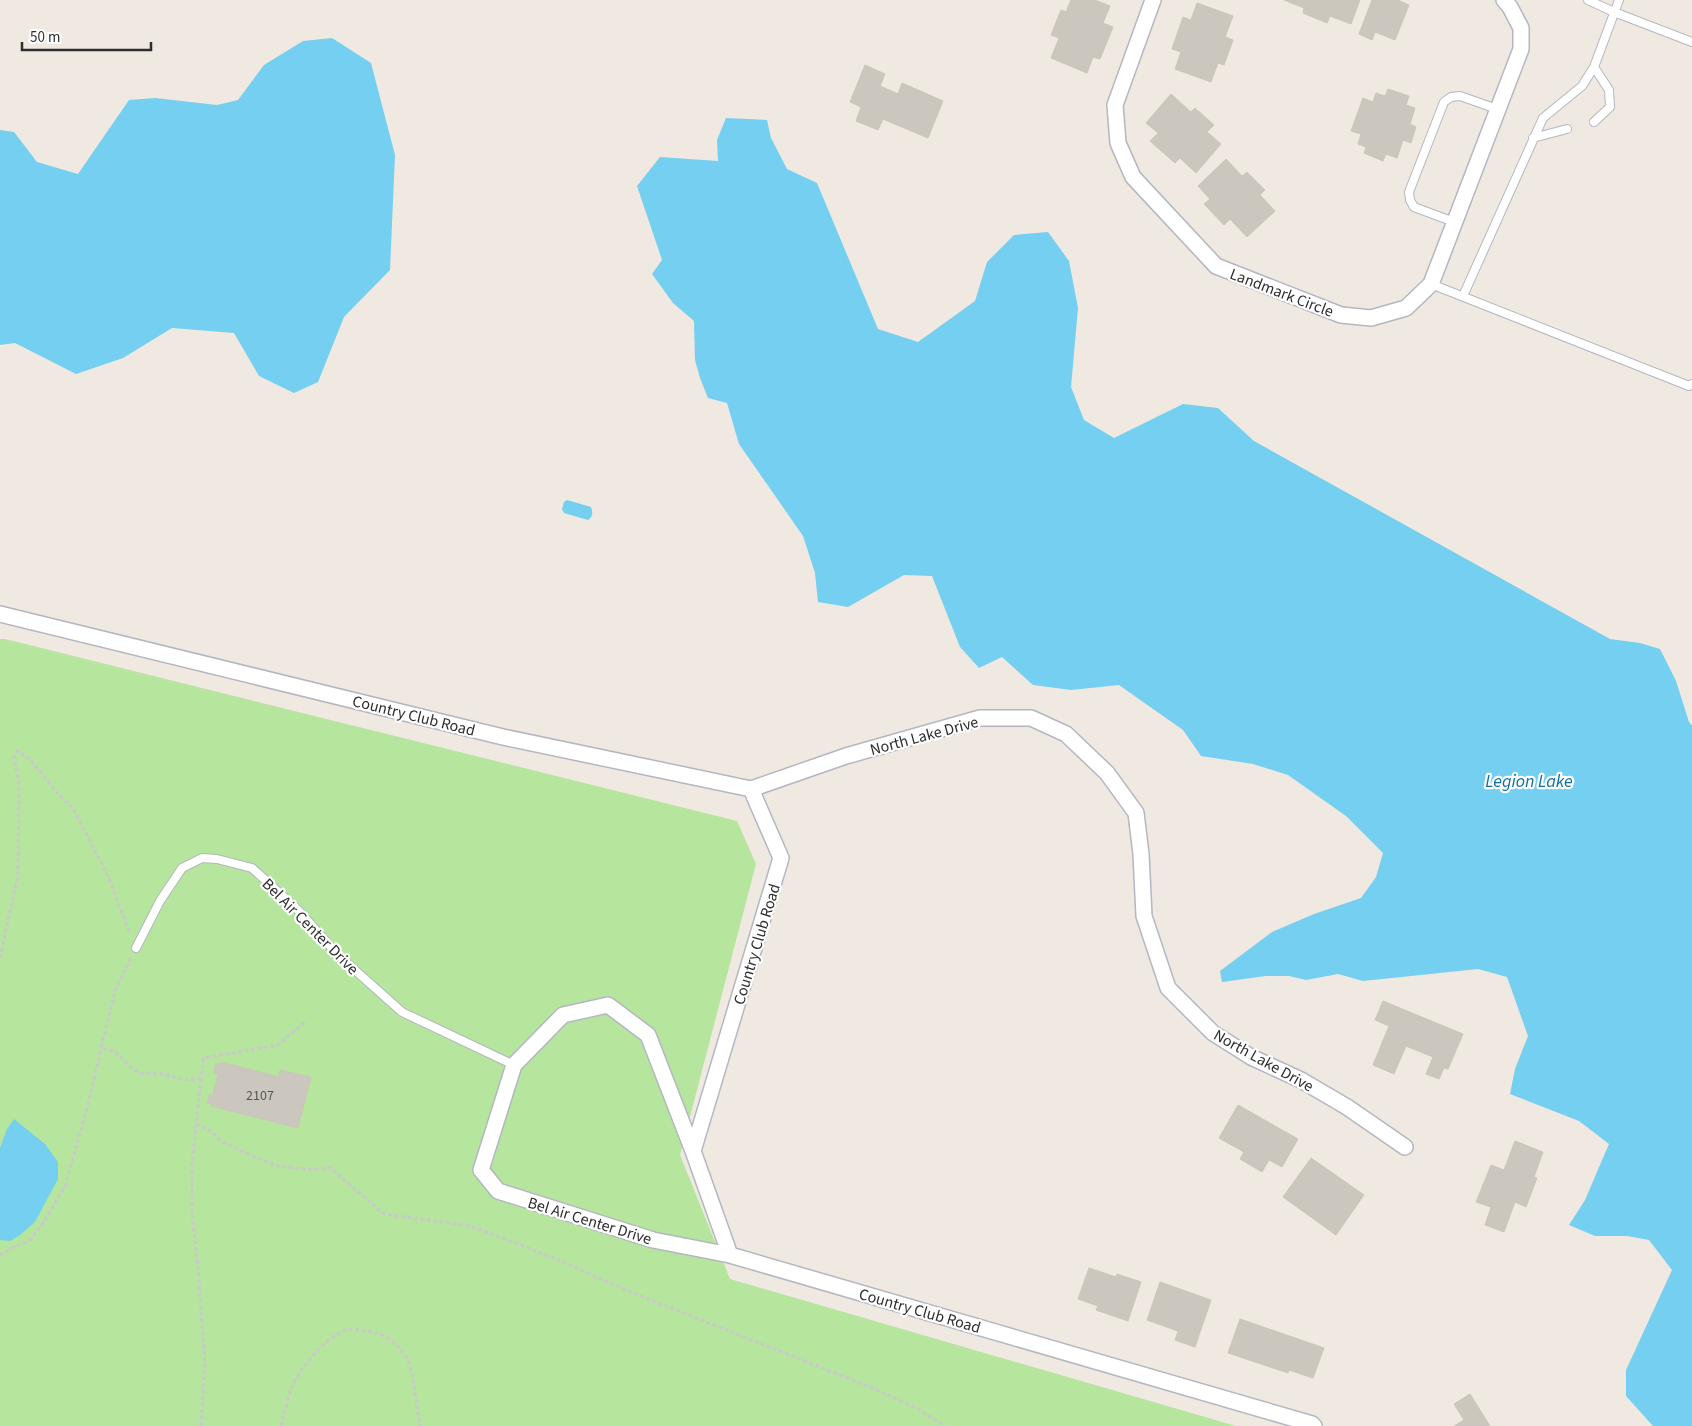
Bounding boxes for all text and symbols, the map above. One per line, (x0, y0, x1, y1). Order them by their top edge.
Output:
scale bar (22, 20, 151, 52)
text: 50 m (30, 27, 60, 48)
street label: Landmark Circle (1227, 263, 1337, 323)
street label: Country Club Road (350, 690, 477, 742)
street label: North Lake Drive (868, 711, 981, 761)
water label: Legion Lake (1485, 769, 1573, 794)
street label: Bel Air Center Drive (257, 874, 364, 980)
street label: Country Club Road (728, 881, 786, 1008)
street label: North Lake Drive (1210, 1024, 1318, 1097)
house number: 2107 (246, 1086, 274, 1106)
street label: Bel Air Center Drive (525, 1192, 654, 1250)
street label: Country Club Road (856, 1283, 983, 1339)

